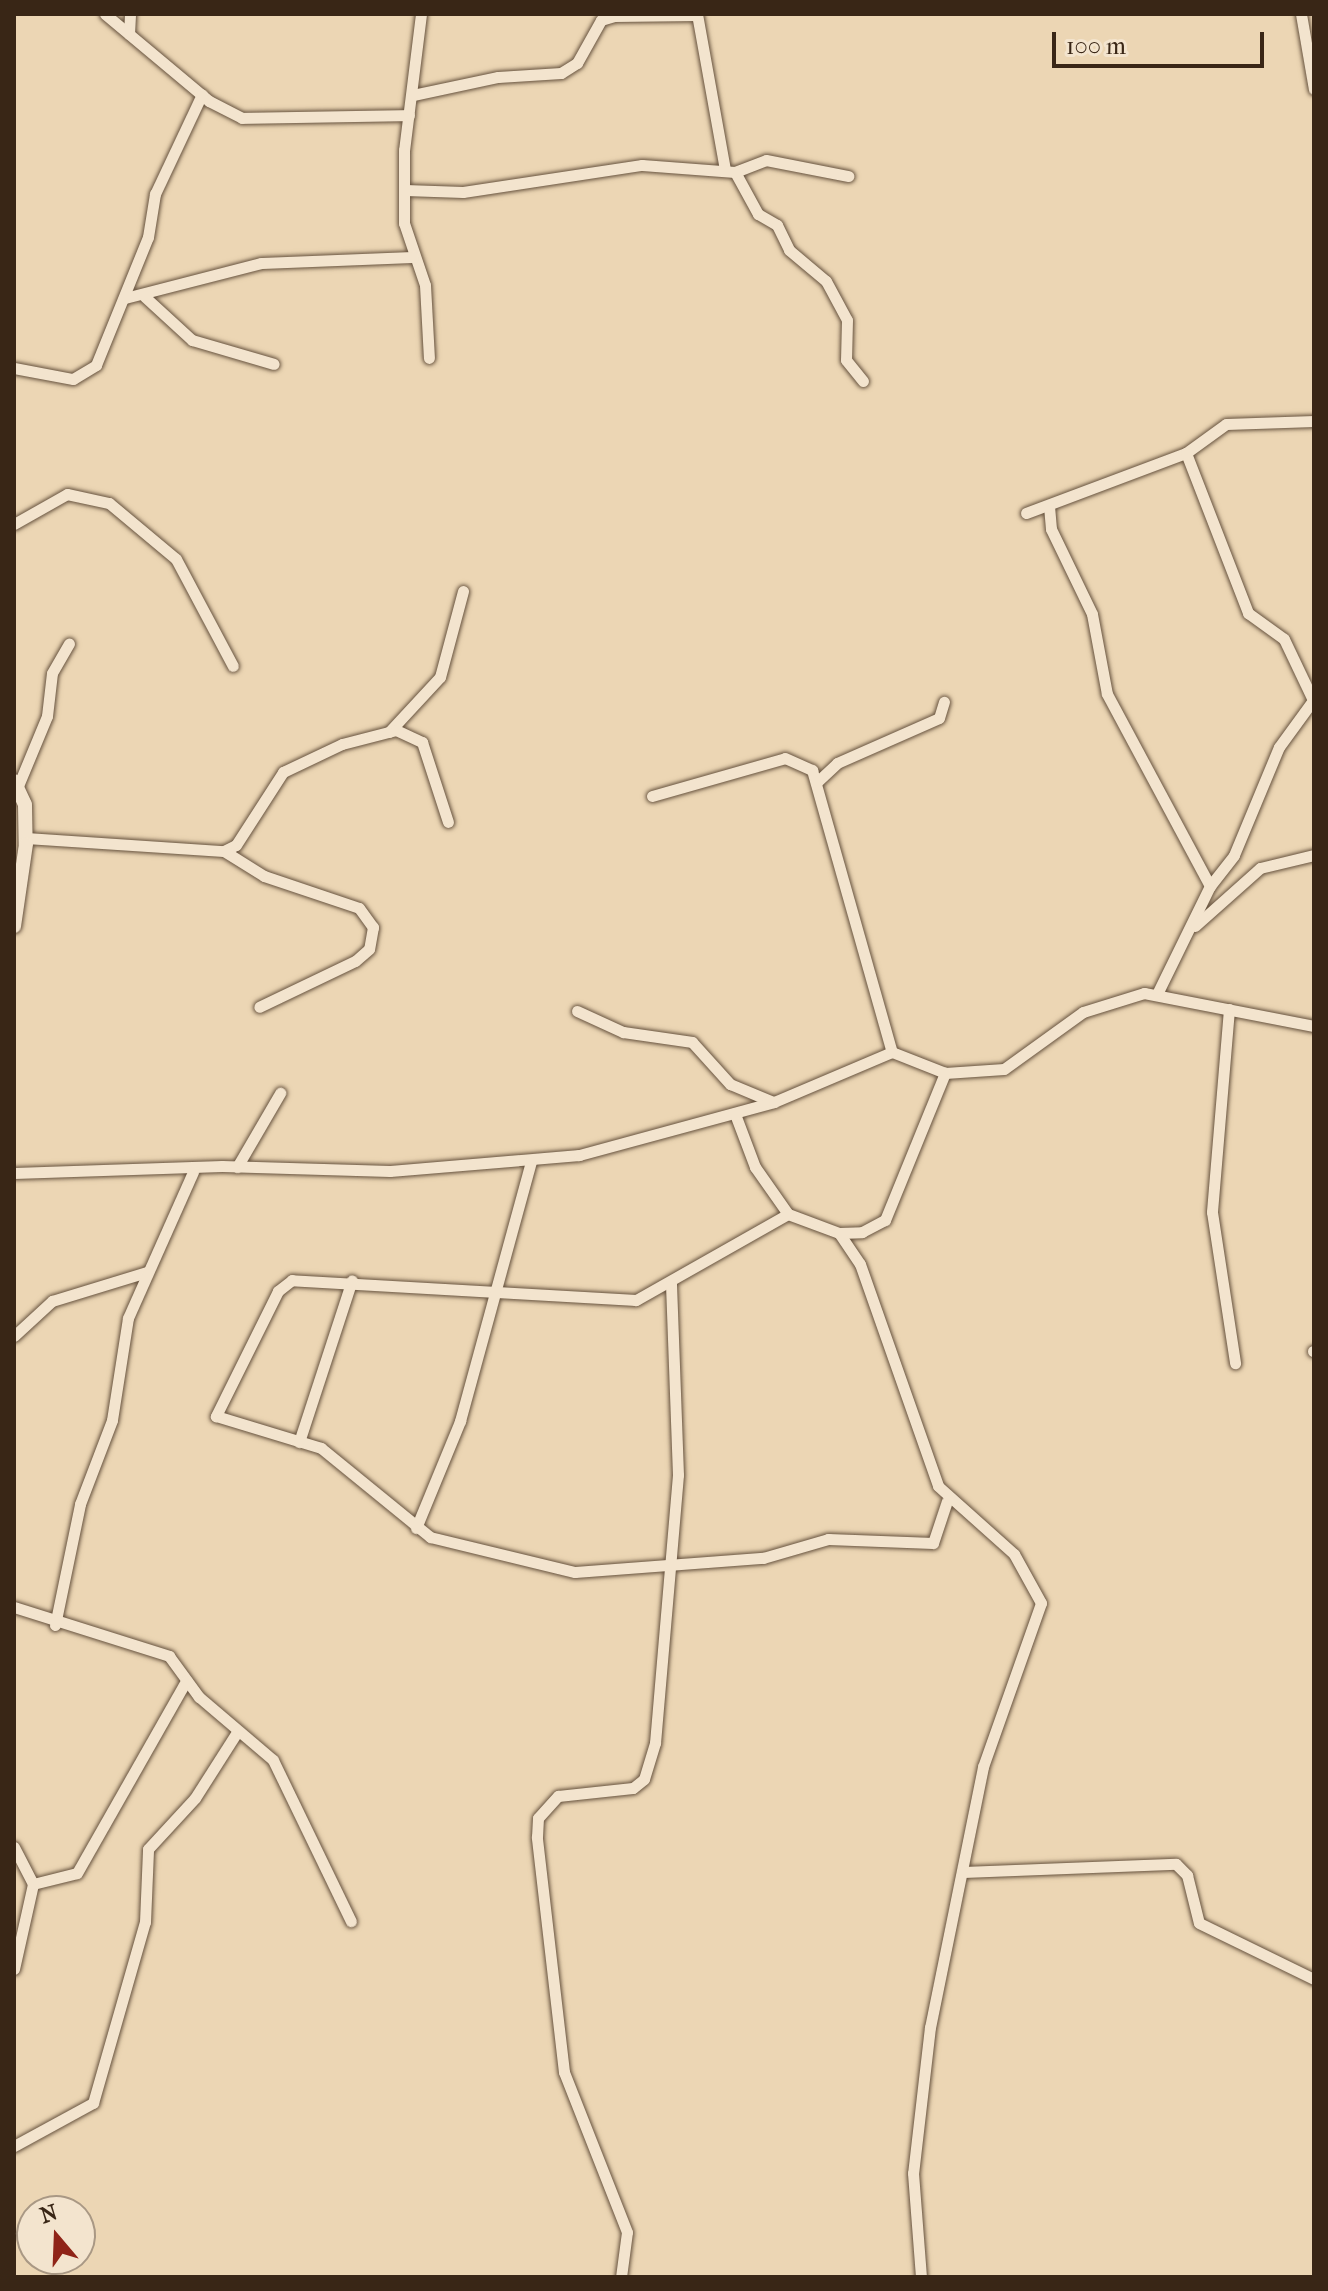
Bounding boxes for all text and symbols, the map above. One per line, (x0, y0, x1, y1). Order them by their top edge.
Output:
scale bar (1056, 16, 1268, 66)
text: 100 m (1066, 32, 1126, 60)
north arrow (16, 2195, 96, 2275)
text: N (37, 2199, 61, 2229)

